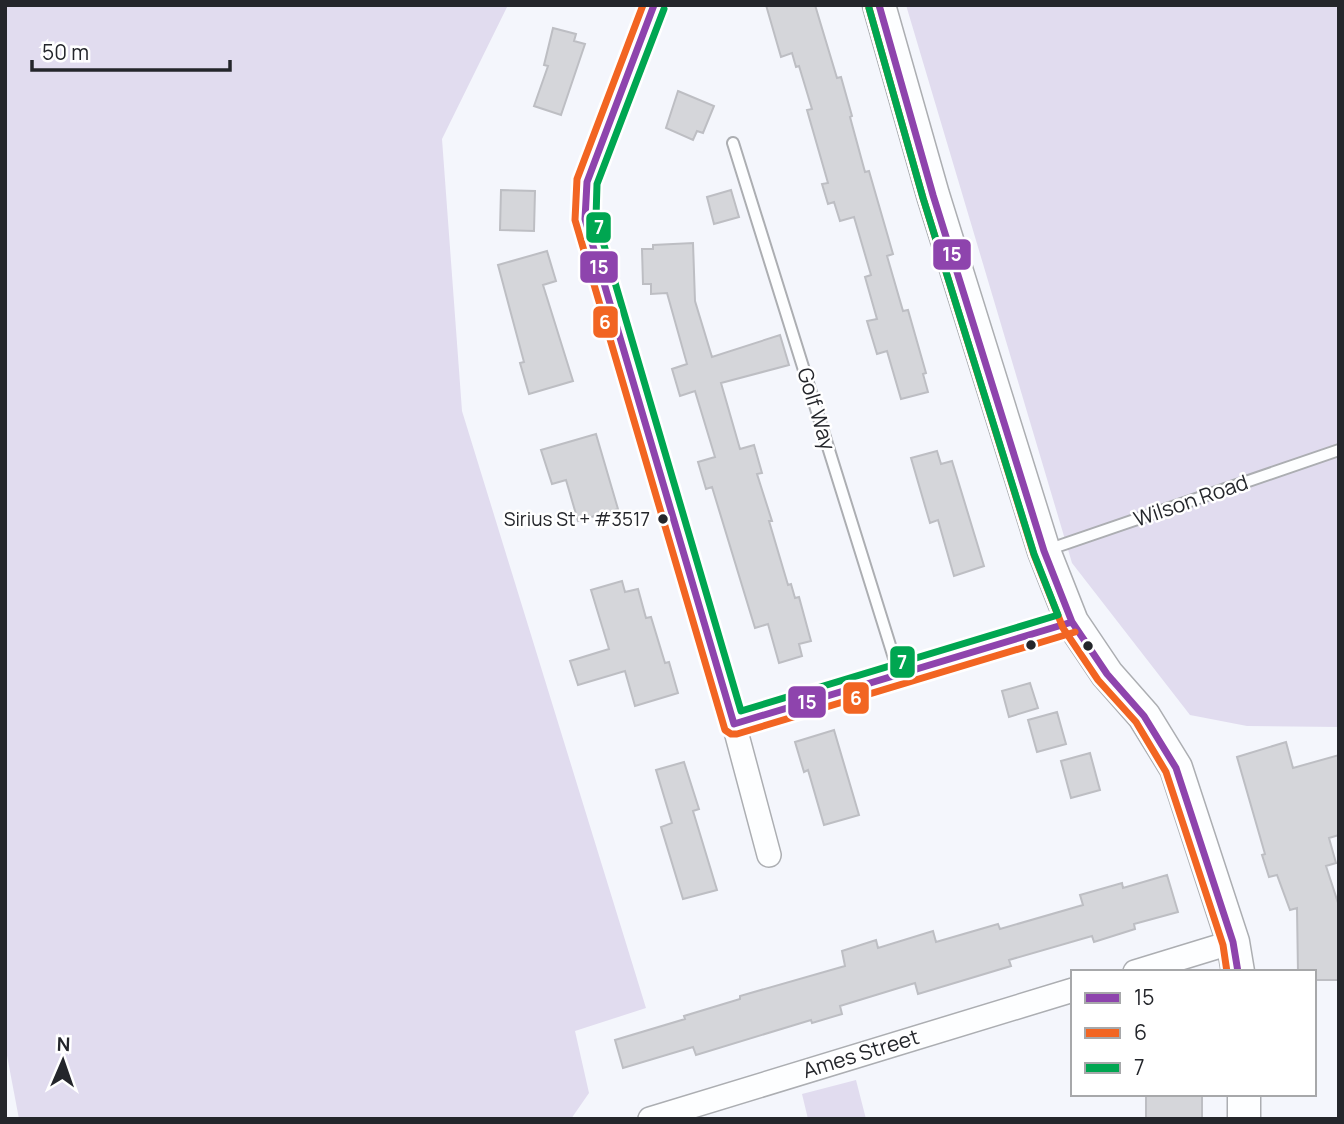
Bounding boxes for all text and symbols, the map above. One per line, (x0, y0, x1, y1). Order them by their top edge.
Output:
scale bar (32, 28, 229, 72)
text: 50 m (42, 38, 89, 66)
line badge: 7 (585, 211, 612, 244)
text: 7 (594, 214, 604, 240)
line badge: 15 (932, 238, 972, 271)
text: 15 (942, 241, 962, 267)
line badge: 15 (579, 250, 619, 284)
text: 15 (589, 254, 609, 280)
line badge: 6 (592, 305, 619, 339)
text: 6 (599, 309, 611, 335)
street label: Golf Way (791, 364, 843, 453)
street label: Wilson Road (1130, 467, 1251, 533)
place label: Sirius St + #3517 (504, 506, 650, 532)
marker: Sirius St + #3517 (656, 512, 670, 526)
unlabelled marker (1024, 638, 1038, 652)
unlabelled marker (1081, 639, 1095, 653)
line badge: 7 (889, 645, 916, 679)
text: 7 (897, 649, 907, 675)
line badge: 6 (842, 681, 870, 715)
line badge: 15 (787, 685, 827, 719)
text: 6 (850, 685, 862, 711)
text: 15 (797, 689, 817, 715)
legend (1071, 970, 1316, 1096)
text: 15 (1134, 983, 1154, 1011)
text: 6 (1134, 1018, 1147, 1046)
street label: Ames Street (799, 1022, 922, 1084)
north arrow (28, 1026, 98, 1096)
text: N (56, 1031, 71, 1057)
text: 7 (1134, 1053, 1145, 1081)

